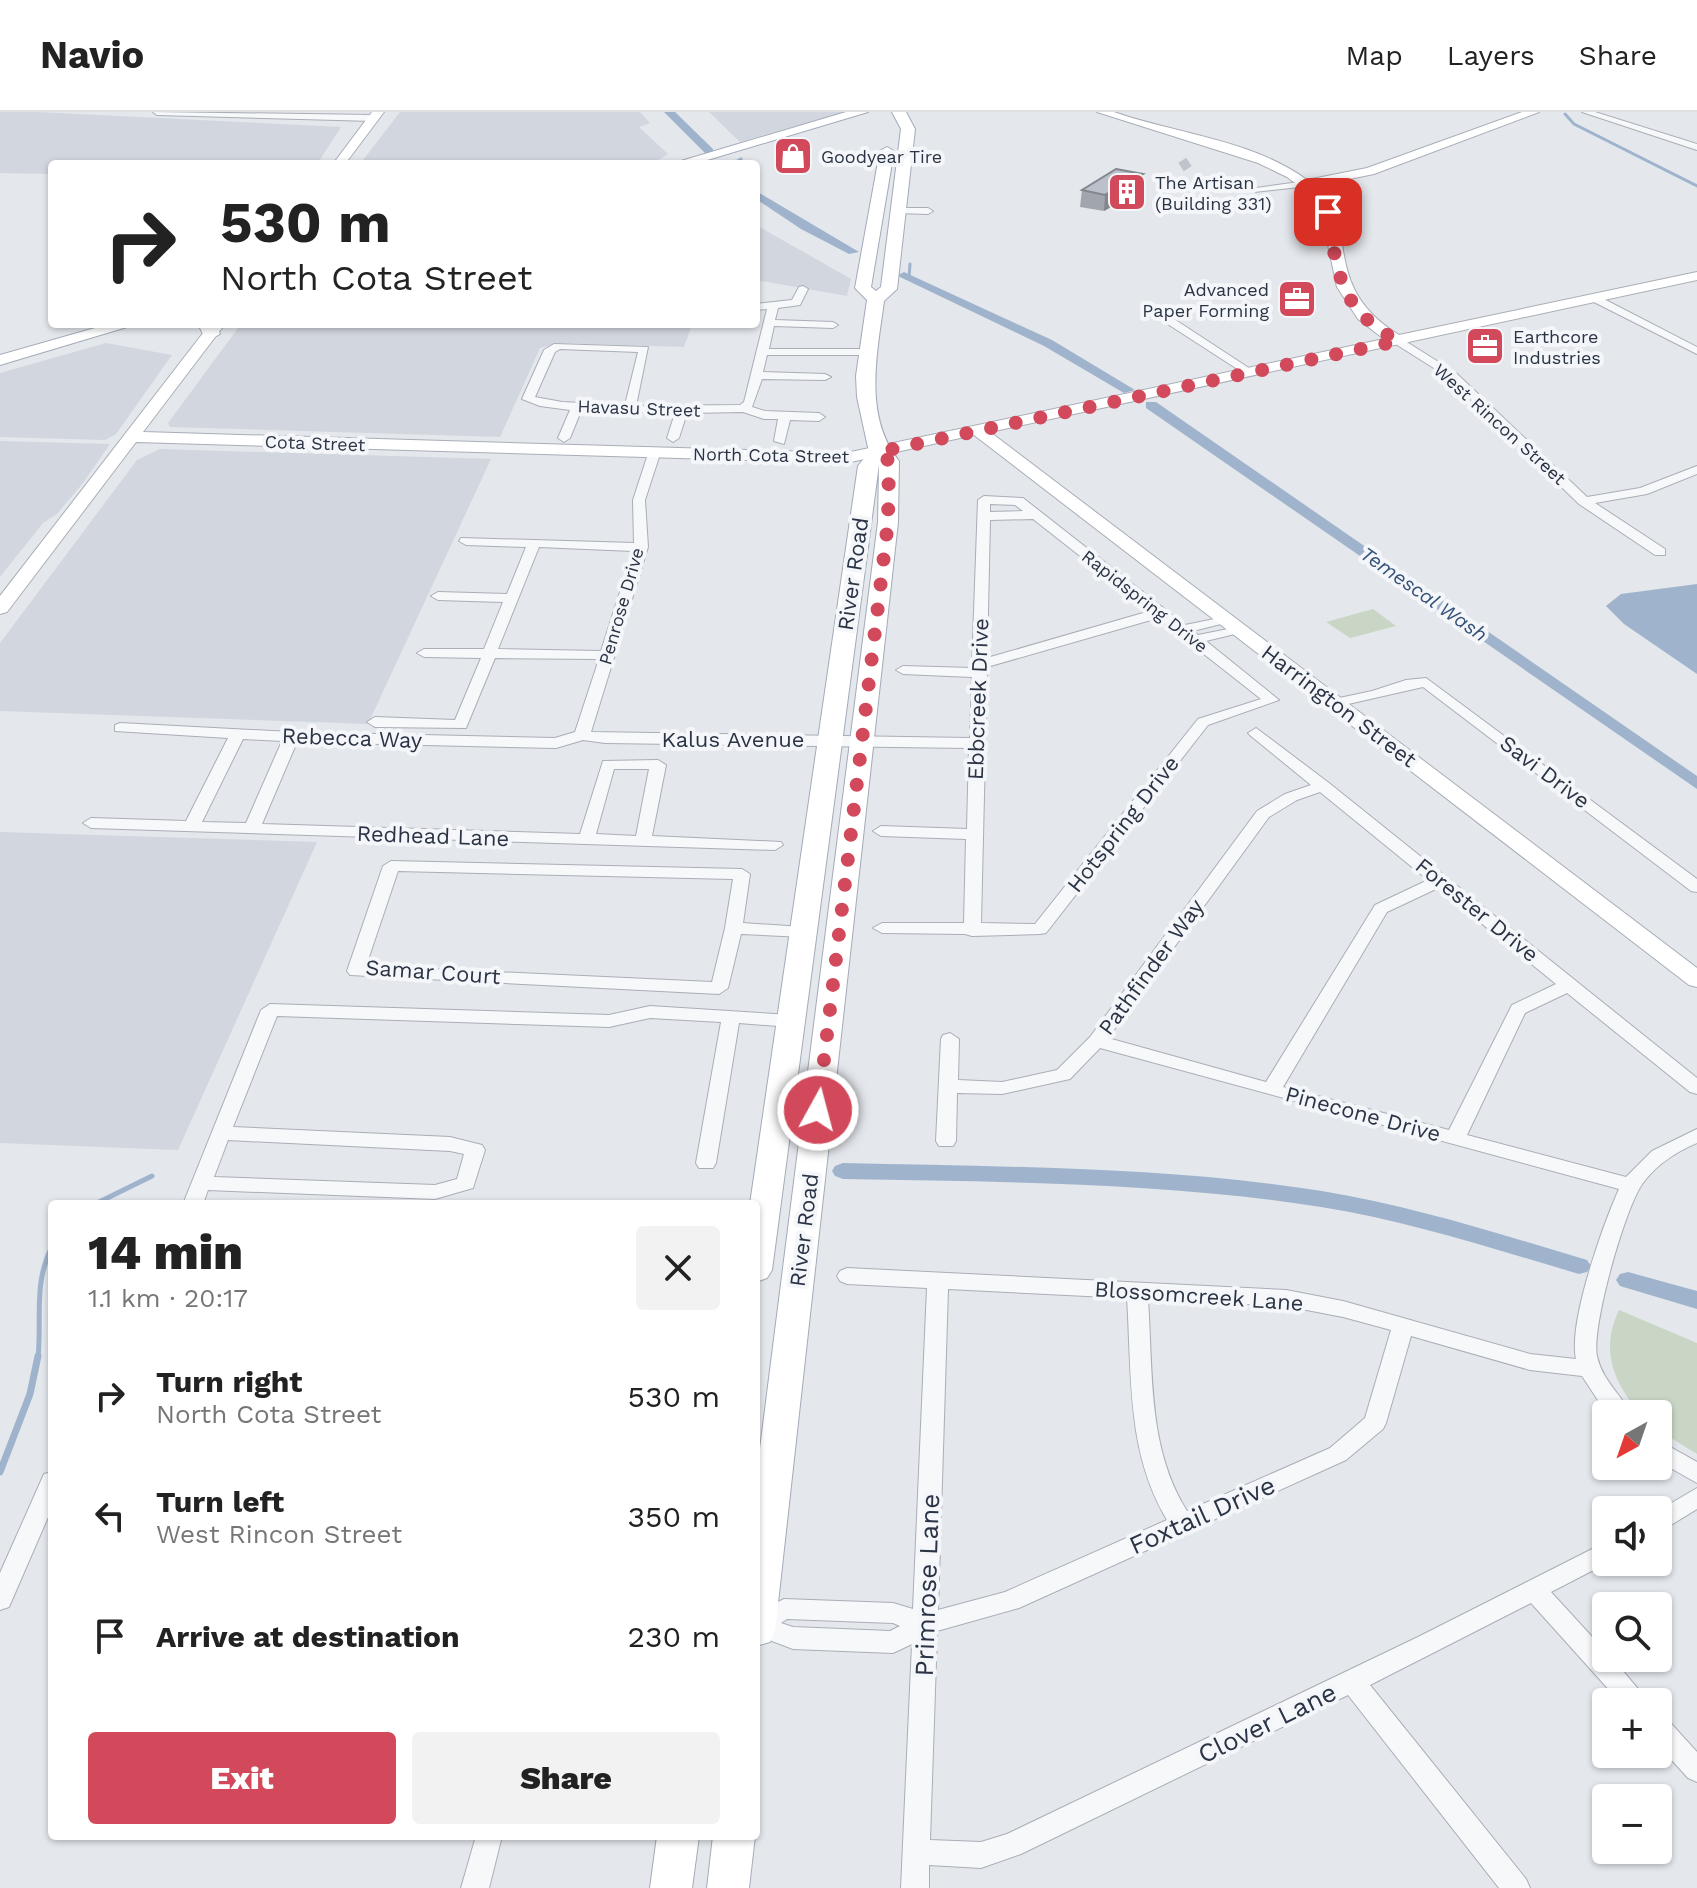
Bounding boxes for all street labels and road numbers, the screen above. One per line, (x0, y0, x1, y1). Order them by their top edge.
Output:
street label: West Rincon Street (1430, 359, 1571, 489)
street label: Havasu Street (577, 395, 701, 421)
street label: Cota Street (264, 431, 366, 455)
street label: North Cota Street (693, 443, 850, 467)
street label: River Road (833, 516, 873, 632)
street label: Penrose Drive (594, 545, 648, 667)
street label: Rapidspring Drive (1078, 545, 1212, 657)
street label: Ebbcreek Drive (963, 618, 993, 780)
street label: Harrington Street (1257, 640, 1421, 772)
street label: Rebecca Way (281, 723, 423, 753)
street label: Kalus Avenue (662, 727, 804, 752)
street label: Savi Drive (1495, 730, 1595, 814)
street label: Hotspring Drive (1062, 751, 1184, 897)
street label: Redhead Lane (356, 821, 510, 851)
street label: Forester Drive (1410, 853, 1544, 967)
street label: Pathfinder Way (1093, 894, 1209, 1040)
street label: Samar Court (365, 955, 501, 989)
street label: Pinecone Drive (1283, 1081, 1443, 1147)
street label: River Road (785, 1172, 823, 1288)
street label: Blossomcreek Lane (1094, 1276, 1304, 1316)
street label: Foxtail Drive (1124, 1469, 1280, 1561)
street label: Primrose Lane (909, 1493, 945, 1677)
street label: Clover Lane (1193, 1677, 1341, 1769)

